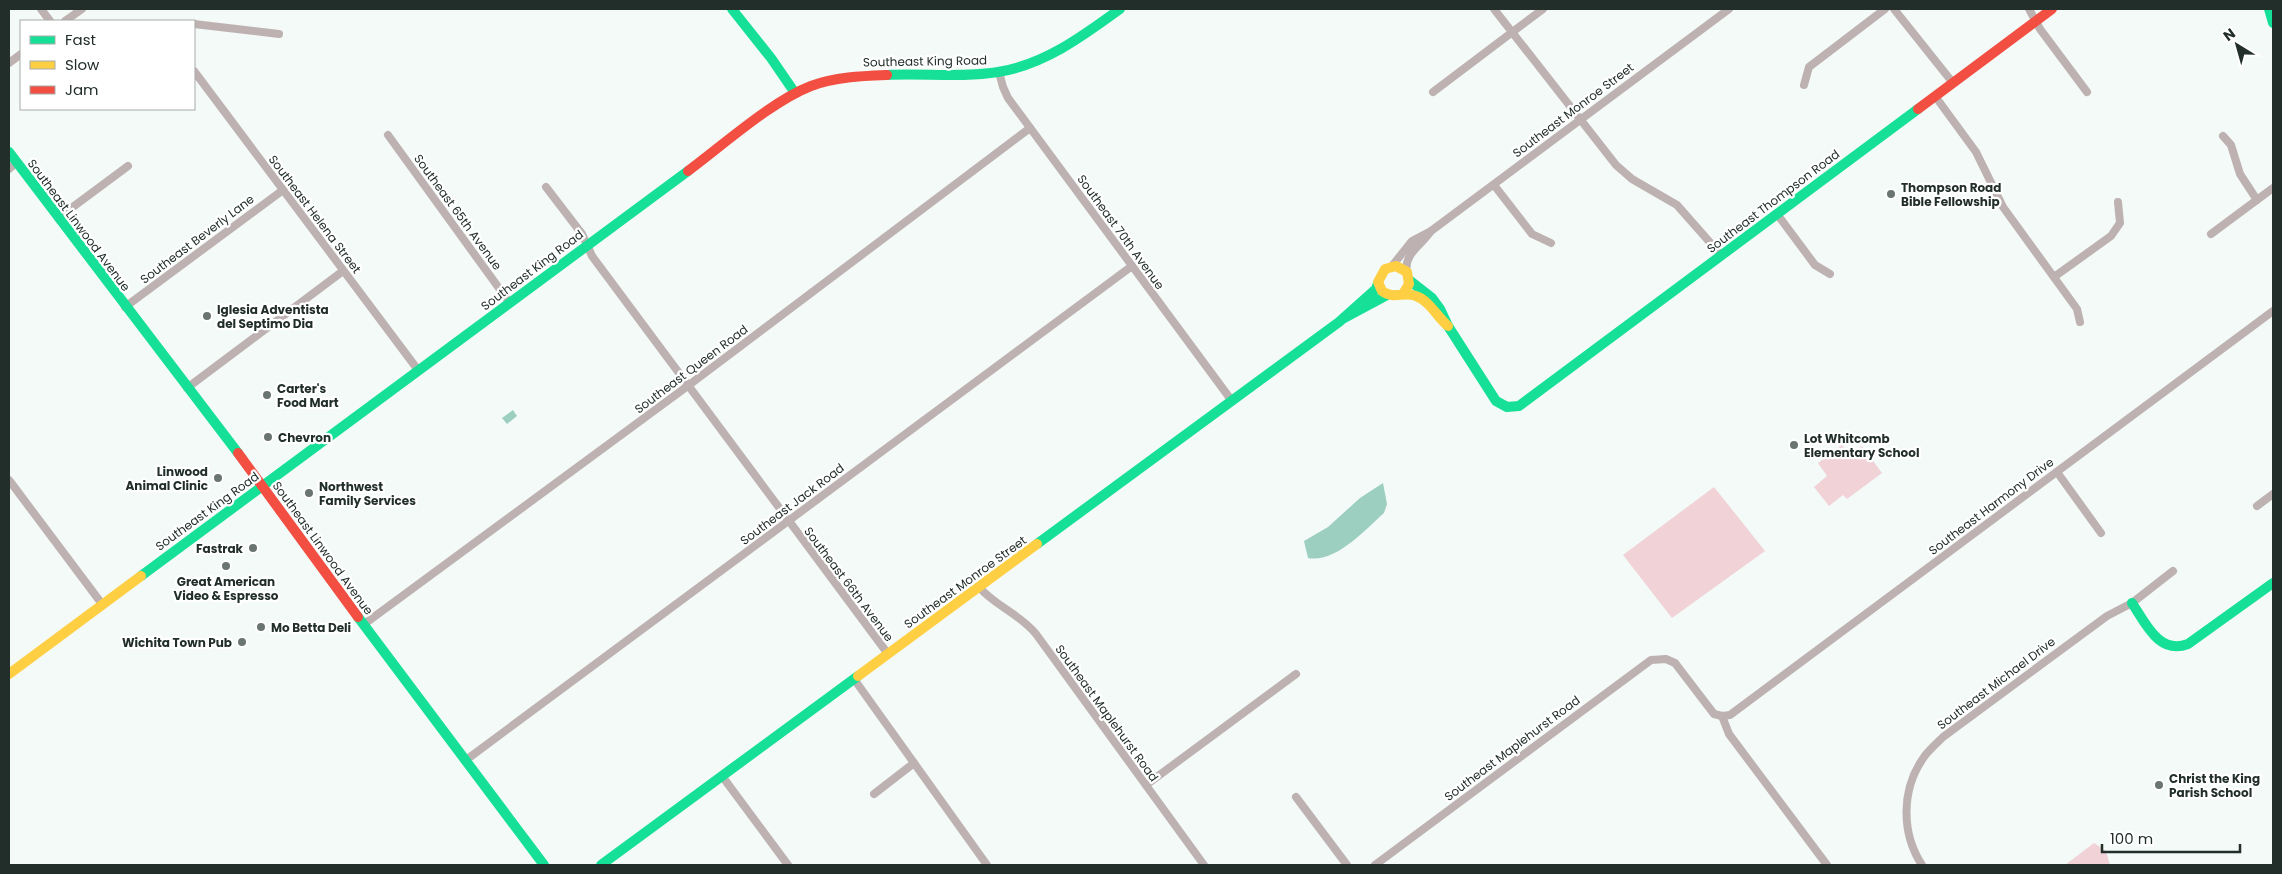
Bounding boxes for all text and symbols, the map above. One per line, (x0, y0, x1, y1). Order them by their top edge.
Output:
legend (20, 20, 195, 110)
north arrow (2212, 20, 2262, 70)
text: N (2219, 23, 2239, 46)
text: Fast (65, 29, 96, 50)
street label: Southeast King Road (863, 51, 987, 71)
text: Slow (65, 54, 100, 75)
street label: Southeast Monroe Street (1509, 59, 1637, 161)
text: Jam (65, 79, 99, 100)
street label: Southeast Thompson Road (1703, 145, 1843, 257)
street label: Southeast Helena Street (265, 151, 365, 277)
street label: Southeast 65th Avenue (410, 151, 506, 273)
street label: Southeast Linwood Avenue (24, 156, 134, 294)
street label: Southeast 70th Avenue (1073, 171, 1169, 293)
place label: Thompson Road Bible Fellowship (1901, 179, 2001, 210)
marker: Thompson Road Bible Fellowship (1885, 188, 1897, 200)
street label: Southeast Beverly Lane (137, 190, 257, 288)
street label: Southeast King Road (477, 226, 587, 314)
place label: Iglesia Adventista del Septimo Dia (217, 301, 329, 332)
marker: Iglesia Adventista del Septimo Dia (201, 310, 213, 322)
street label: Southeast Queen Road (631, 321, 751, 417)
place label: Carter's Food Mart (277, 380, 339, 411)
marker: Carter's Food Mart (261, 389, 273, 401)
place label: Chevron (278, 429, 331, 446)
place label: Lot Whitcomb Elementary School (1804, 430, 1919, 461)
marker: Chevron (262, 431, 274, 443)
marker: Lot Whitcomb Elementary School (1788, 439, 1800, 451)
street label: Southeast Harmony Drive (1925, 453, 2057, 559)
street label: Southeast Jack Road (736, 459, 848, 549)
place label: Linwood Animal Clinic (125, 463, 208, 494)
street label: Southeast King Road (152, 468, 262, 554)
marker: Linwood Animal Clinic (212, 472, 224, 484)
street label: Southeast Linwood Avenue (269, 478, 377, 618)
place label: Northwest Family Services (319, 478, 416, 509)
marker: Northwest Family Services (303, 487, 315, 499)
street label: Southeast 66th Avenue (800, 523, 898, 645)
street label: Southeast Monroe Street (900, 532, 1030, 632)
place label: Fastrak (196, 540, 244, 557)
marker: Fastrak (247, 542, 259, 554)
marker: Great American Video & Espresso (220, 560, 232, 572)
place label: Great American Video & Espresso (173, 573, 279, 604)
place label: Mo Betta Deli (271, 619, 351, 636)
marker: Mo Betta Deli (255, 621, 267, 633)
street label: Southeast Michael Drive (1933, 633, 2059, 733)
place label: Wichita Town Pub (122, 634, 232, 651)
marker: Wichita Town Pub (236, 636, 248, 648)
street label: Southeast Maplehurst Road (1051, 641, 1163, 785)
street label: Southeast Maplehurst Road (1441, 691, 1583, 805)
place label: Christ the King Parish School (2169, 770, 2260, 801)
marker: Christ the King Parish School (2153, 779, 2165, 791)
scale bar (2102, 822, 2240, 854)
text: 100 m (2110, 828, 2153, 849)

